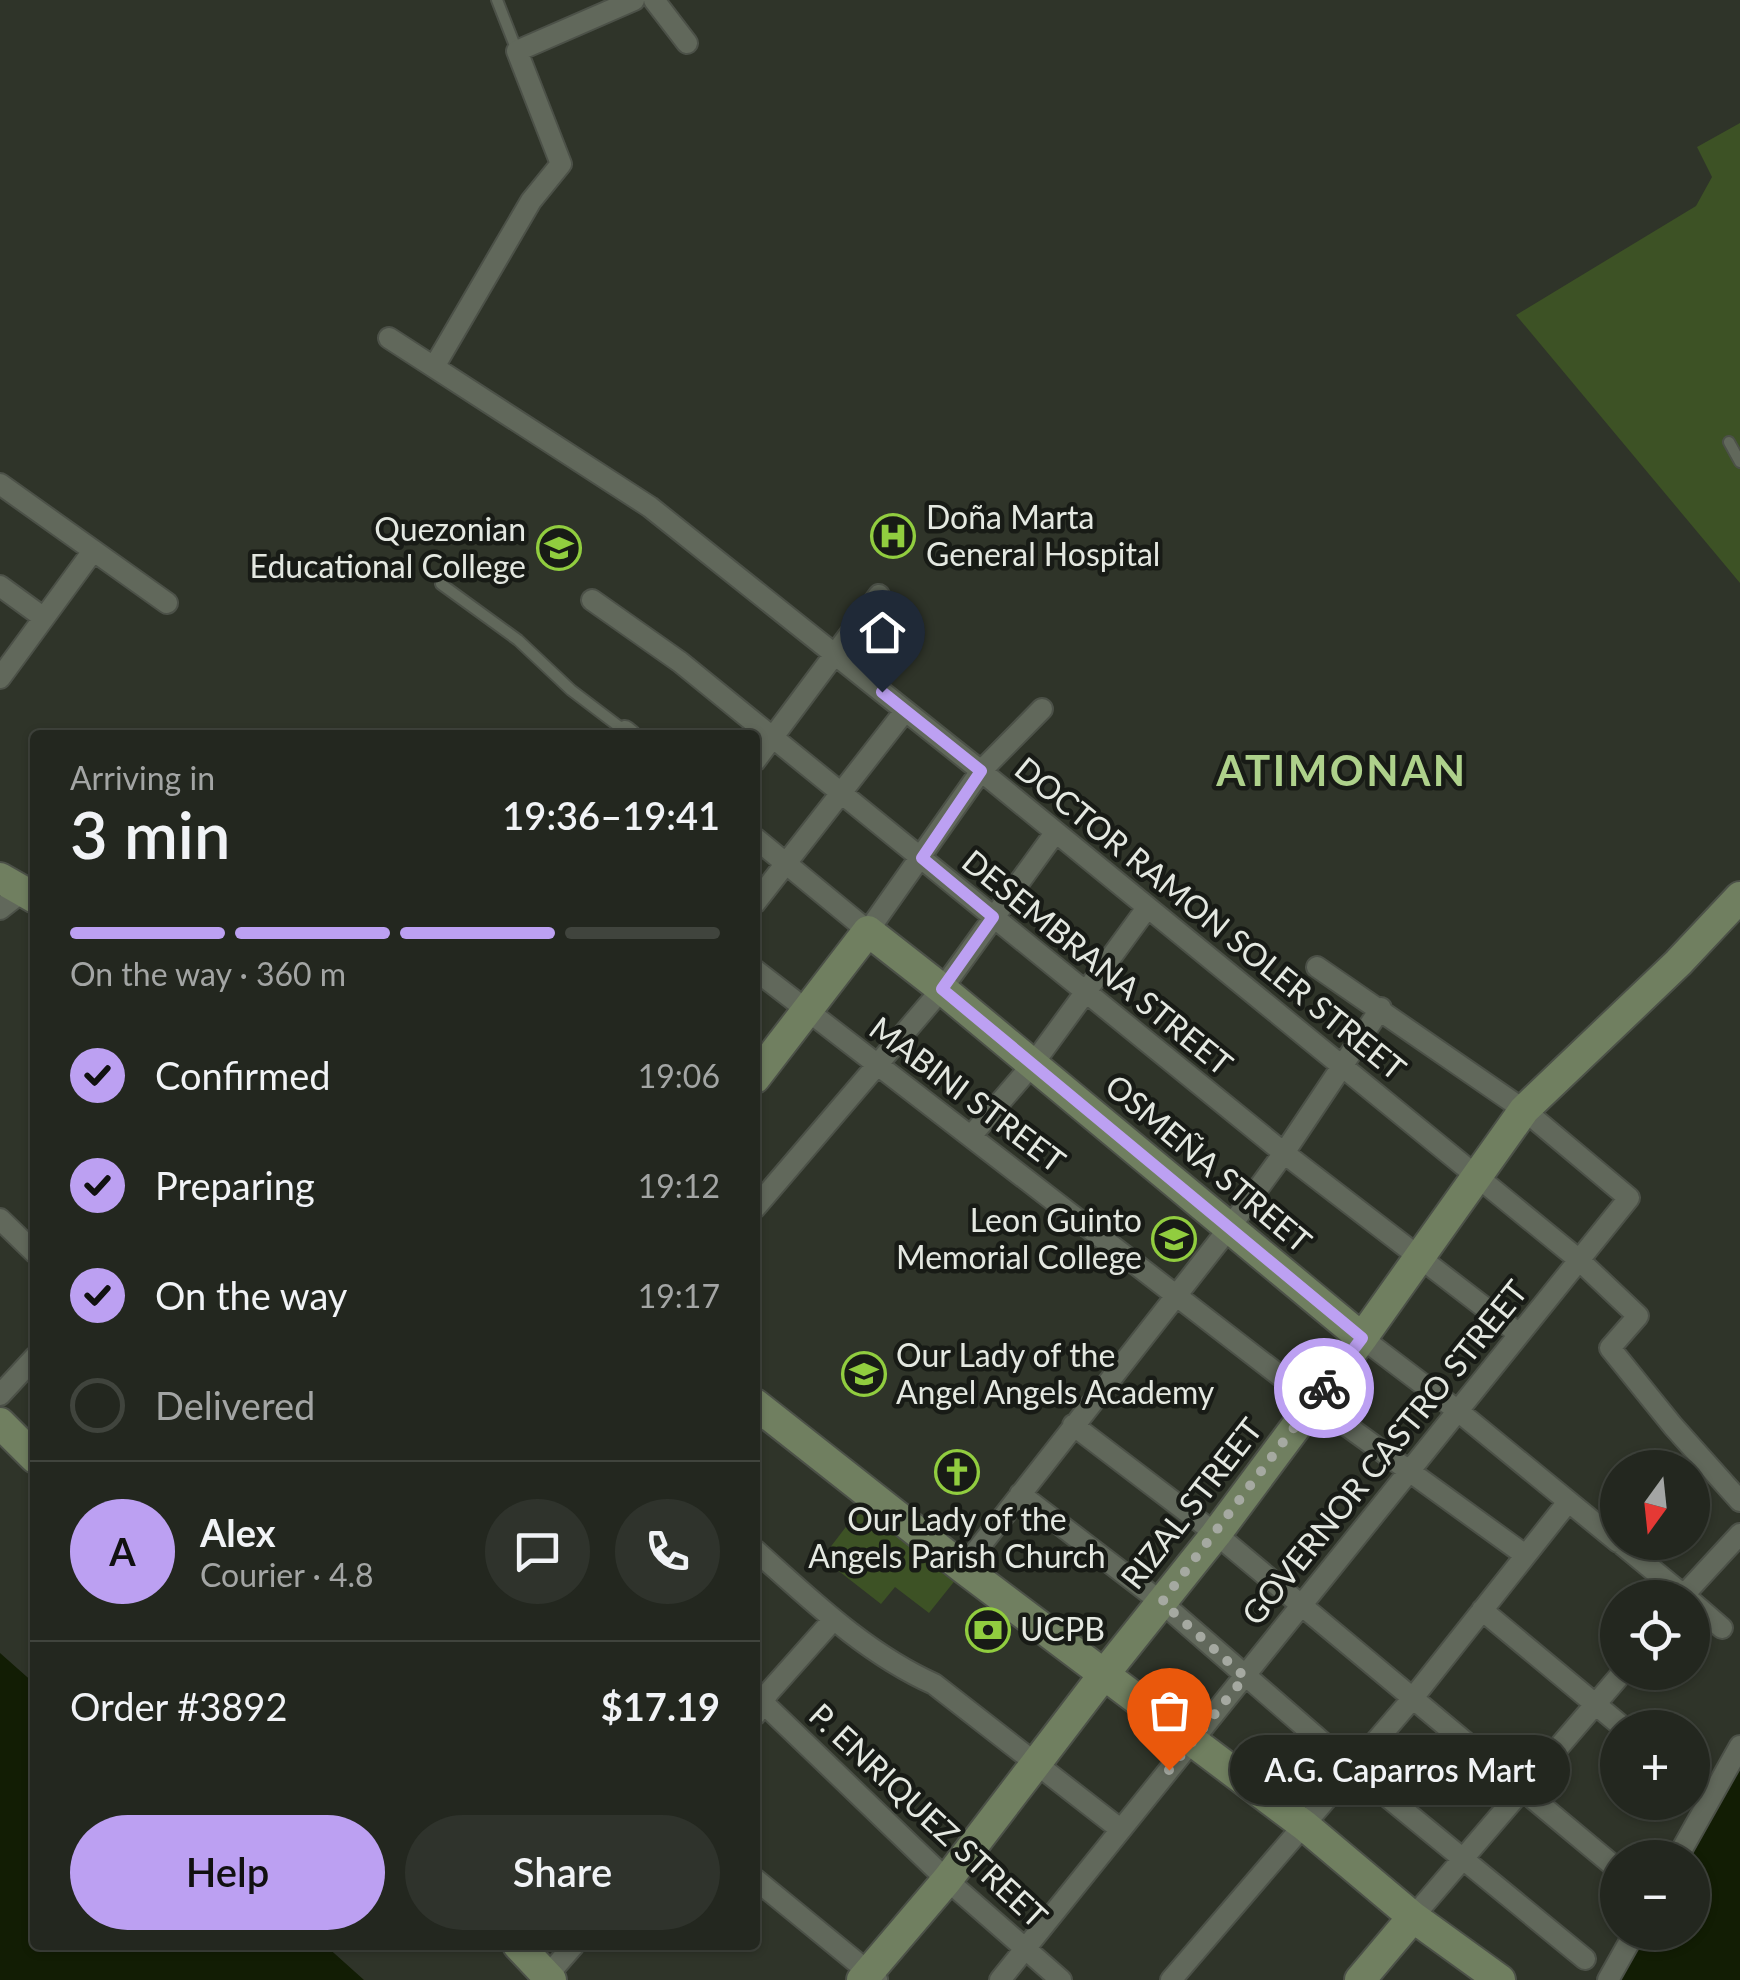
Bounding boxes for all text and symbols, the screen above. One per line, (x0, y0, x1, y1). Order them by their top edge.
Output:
place label: Doña Marta General Hospital (926, 497, 1160, 573)
place label: Quezonian Educational College (250, 509, 526, 585)
hospital icon: Doña Marta General Hospital (870, 513, 916, 559)
school or university icon: Quezonian Educational College (536, 525, 582, 571)
pin (840, 590, 925, 693)
icon: home (855, 605, 910, 660)
district label: ATIMONAN (1215, 745, 1468, 795)
street label: DOCTOR RAMON SOLER STREET (1008, 748, 1414, 1088)
text: Arriving in (70, 758, 215, 797)
text: 19:36–19:41 (502, 792, 720, 838)
text: 3 min (70, 795, 230, 873)
street label: DESEMBRANA STREET (955, 841, 1241, 1083)
text: On the way · 360 m (70, 954, 346, 993)
street label: MABINI STREET (862, 1008, 1073, 1180)
icon: check (70, 1048, 125, 1103)
text: Confirmed (155, 1052, 331, 1098)
text: 19:06 (638, 1056, 720, 1095)
street label: OSMEÑA STREET (1098, 1065, 1320, 1260)
icon: check (70, 1158, 125, 1213)
text: Preparing (155, 1162, 315, 1208)
text: 19:12 (638, 1166, 720, 1205)
place label: Leon Guinto Memorial College (896, 1200, 1142, 1276)
school or university icon: Leon Guinto Memorial College (1151, 1216, 1197, 1262)
icon: check (70, 1268, 125, 1323)
text: On the way (155, 1272, 347, 1318)
street label: GOVERNOR CASTRO STREET (1233, 1272, 1535, 1632)
text: 19:17 (638, 1276, 720, 1315)
place label: Our Lady of the Angel Angels Academy (896, 1335, 1215, 1411)
courier (1274, 1338, 1374, 1438)
school or university icon: Our Lady of the Angel Angels Academy (841, 1351, 887, 1397)
icon: bike (1297, 1361, 1352, 1416)
text: Delivered (155, 1382, 315, 1428)
street label: RIZAL STREET (1112, 1410, 1270, 1596)
church icon: Our Lady of the Angels Parish Church (934, 1449, 980, 1495)
north arrow (1600, 1450, 1710, 1560)
map controls (1600, 1450, 1710, 1950)
button: chat (485, 1499, 590, 1604)
button: phone (615, 1499, 720, 1604)
place label: Our Lady of the Angels Parish Church (808, 1499, 1106, 1575)
text: Alex (200, 1509, 276, 1555)
text: A (109, 1528, 136, 1574)
text: Courier · 4.8 (200, 1555, 374, 1594)
button: locate (1600, 1580, 1710, 1690)
bank icon: UCPB (965, 1607, 1011, 1653)
place label: UCPB (1020, 1609, 1105, 1648)
pin (1127, 1668, 1212, 1771)
text: Order #3892 (70, 1683, 287, 1729)
text: $17.19 (601, 1683, 720, 1729)
icon: bag (1142, 1683, 1197, 1738)
street label: P. ENRIQUEZ STREET (802, 1695, 1056, 1935)
button: + (1600, 1710, 1710, 1820)
callout: A.G. Caparros Mart (1229, 1735, 1569, 1805)
text: A.G. Caparros Mart (1264, 1750, 1536, 1789)
button: Help (70, 1815, 385, 1930)
button: Share (405, 1815, 720, 1930)
button: − (1600, 1840, 1710, 1950)

